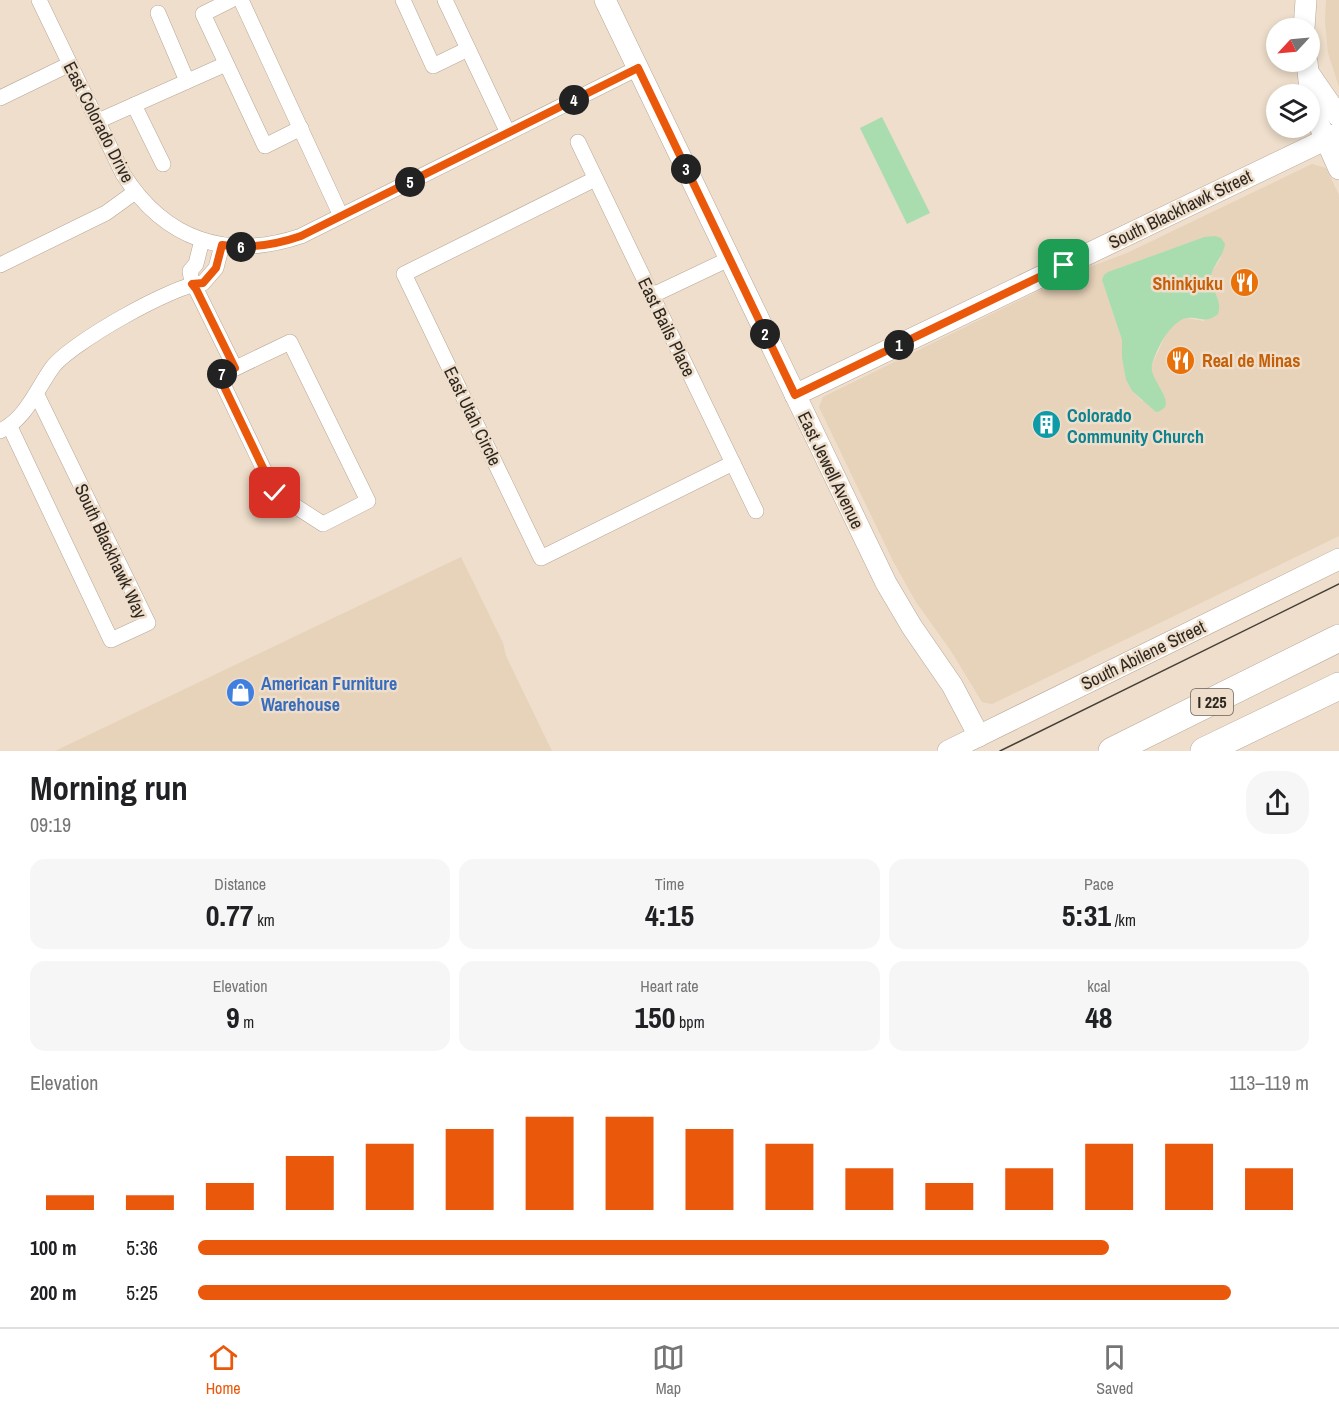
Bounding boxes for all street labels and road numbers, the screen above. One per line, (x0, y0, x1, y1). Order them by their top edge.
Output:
street label: East Colorado Drive (58, 57, 140, 187)
street label: South Blackhawk Street (1104, 163, 1256, 255)
street label: East Bails Place (632, 273, 702, 381)
street label: East Utah Circle (438, 362, 508, 470)
street label: East Jewell Avenue (792, 407, 870, 533)
street label: South Blackhawk Way (69, 479, 154, 623)
street label: South Abilene Street (1077, 614, 1209, 696)
road number: I 225 (1191, 689, 1233, 715)

